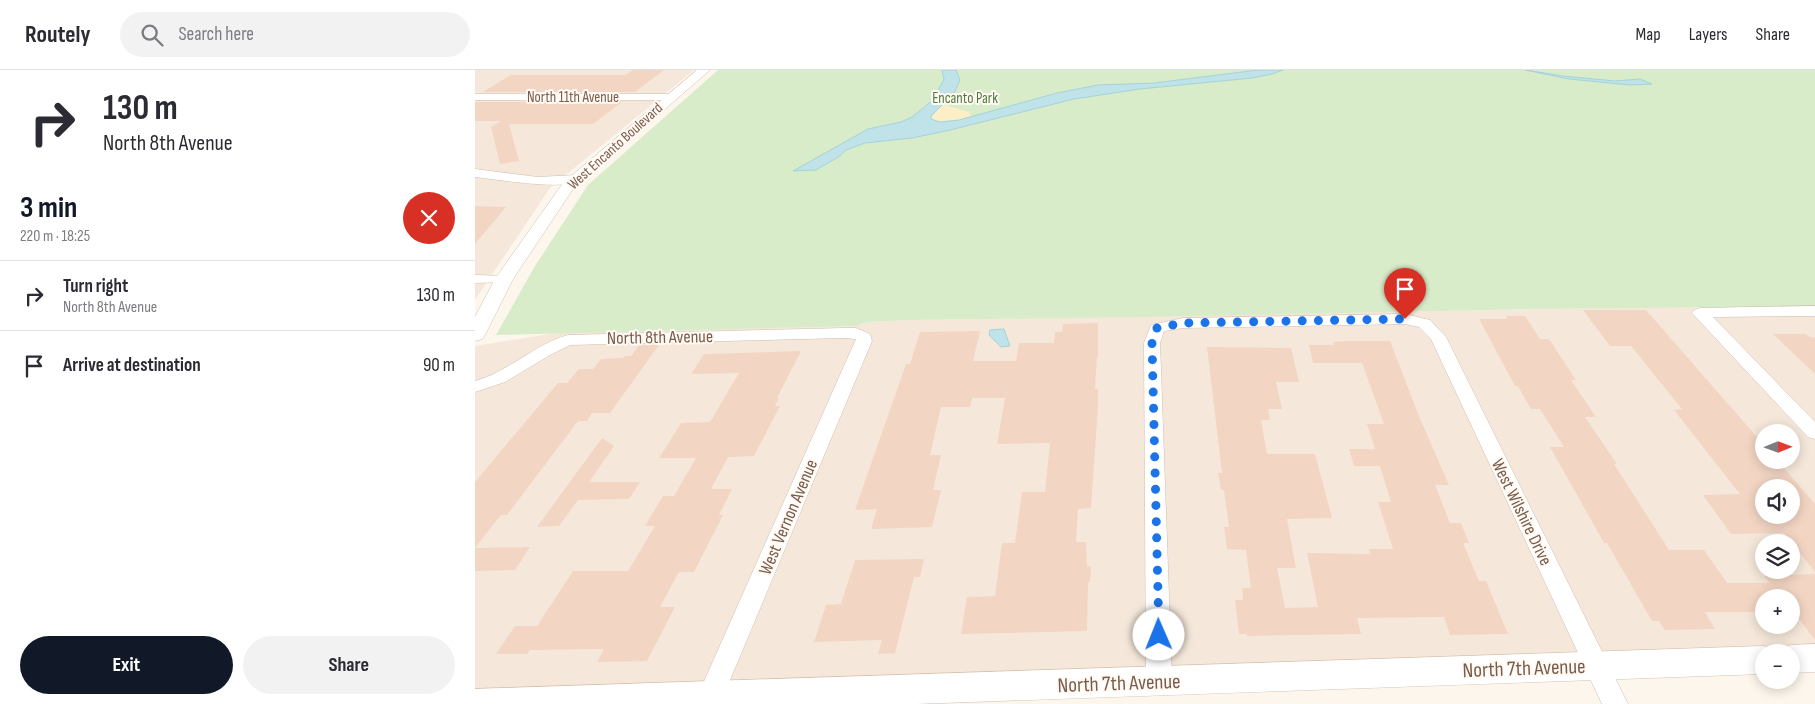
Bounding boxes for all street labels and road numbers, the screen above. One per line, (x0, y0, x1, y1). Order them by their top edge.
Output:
street label: North 11th Avenue (527, 88, 619, 107)
street label: West Encanto Boulevard (564, 99, 667, 194)
street label: North 8th Avenue (607, 326, 713, 349)
street label: West Vernon Avenue (755, 456, 822, 578)
street label: West Wilshire Drive (1487, 456, 1556, 569)
street label: North 7th Avenue (1462, 654, 1586, 683)
street label: North 7th Avenue (1057, 669, 1181, 698)

